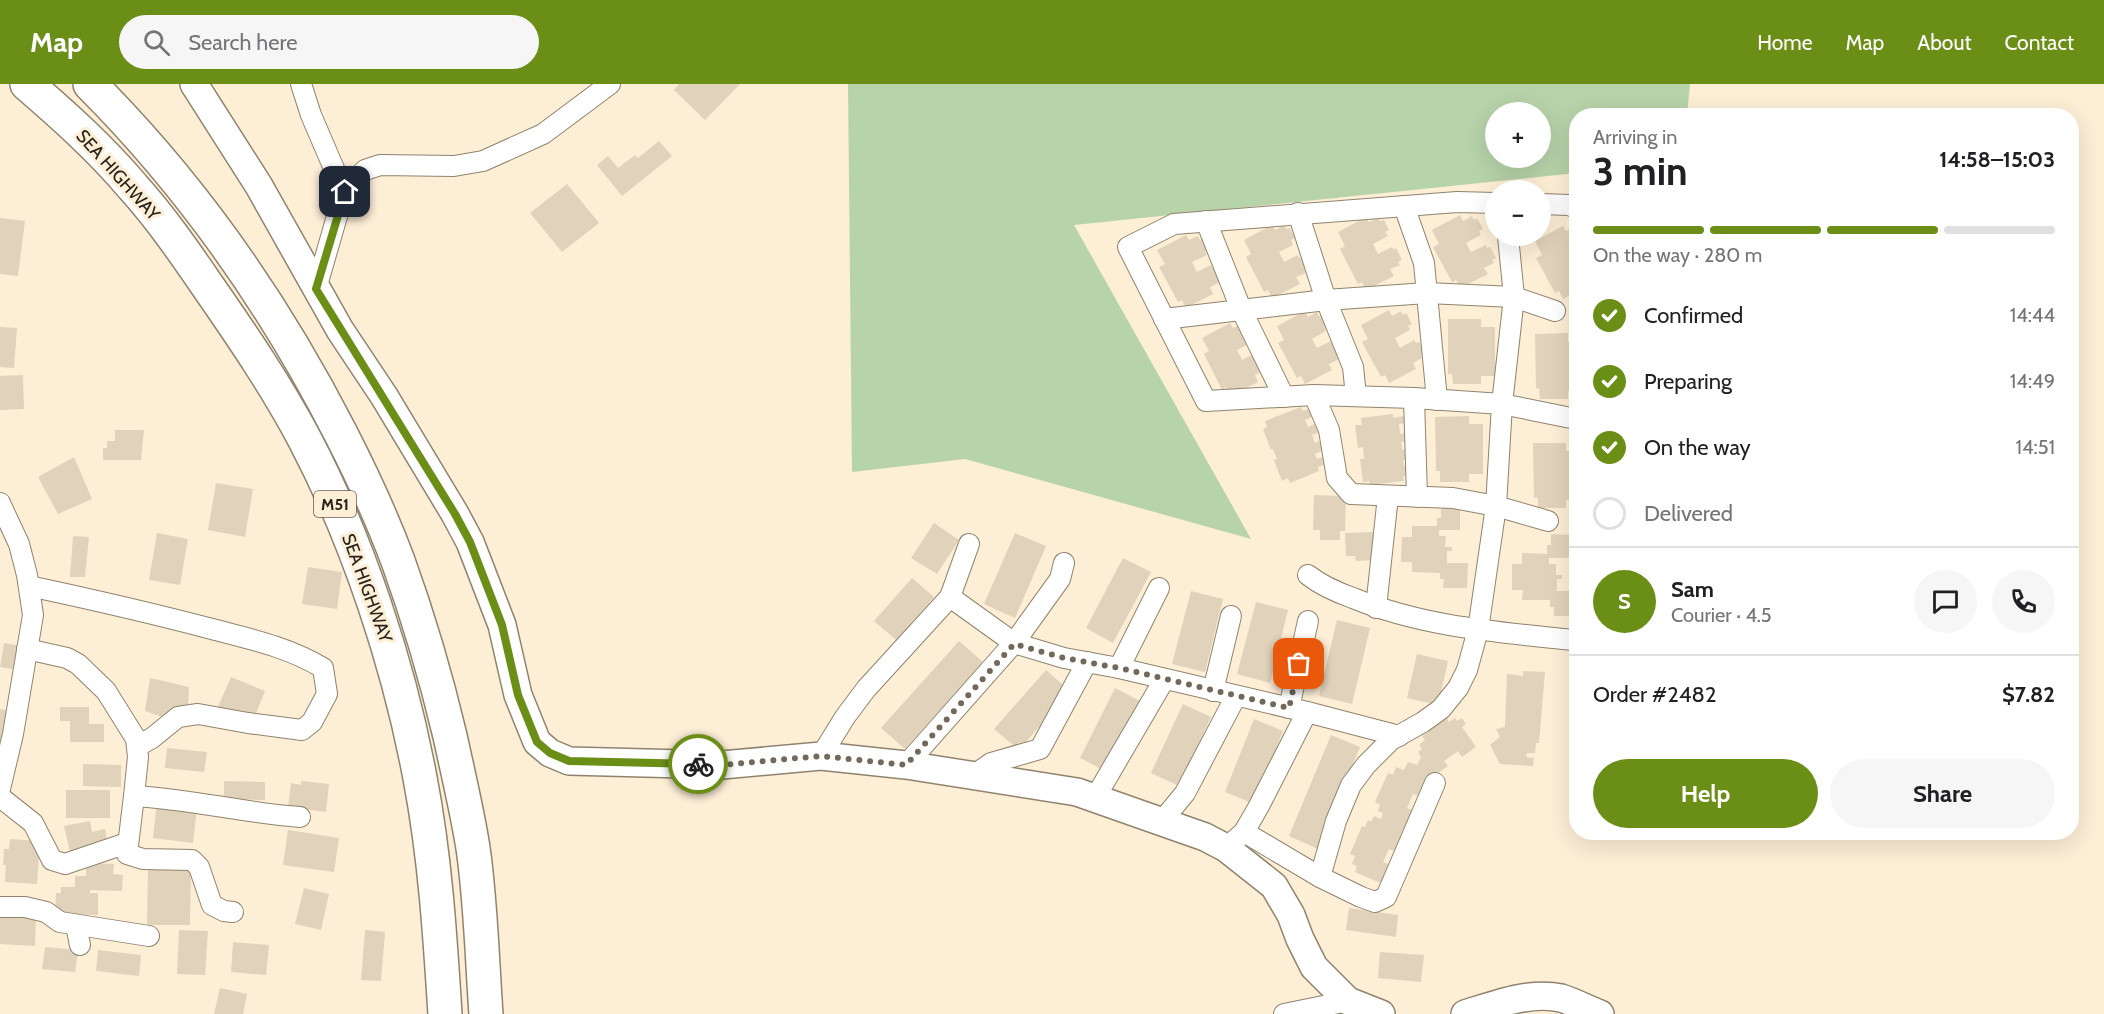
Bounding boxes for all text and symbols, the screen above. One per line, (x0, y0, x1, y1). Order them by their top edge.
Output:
search box (119, 15, 539, 69)
text: Map (30, 25, 83, 59)
icon: search (140, 26, 173, 59)
text: Search here (188, 29, 297, 56)
text: Home (1757, 30, 1813, 55)
text: Map (1846, 30, 1884, 55)
text: About (1917, 30, 1971, 55)
text: Contact (2004, 30, 2074, 55)
map controls (1485, 102, 1551, 246)
button: + (1485, 102, 1551, 168)
street label: SEA HIGHWAY (72, 125, 165, 225)
text: Arriving in (1593, 125, 1677, 149)
text: 14:58–15:03 (1939, 146, 2055, 173)
text: 3 min (1593, 147, 1688, 195)
pin (319, 166, 370, 217)
icon: home (328, 175, 361, 208)
button: − (1485, 180, 1551, 246)
text: On the way · 280 m (1593, 243, 1762, 267)
icon: check (1593, 299, 1626, 332)
text: Confirmed (1644, 302, 1743, 329)
text: 14:44 (2010, 303, 2055, 327)
icon: check (1593, 365, 1626, 398)
text: Preparing (1644, 368, 1732, 395)
text: 14:49 (2010, 369, 2055, 393)
icon: check (1593, 431, 1626, 464)
text: On the way (1644, 434, 1751, 461)
text: 14:51 (2015, 435, 2055, 459)
road number: M51 (314, 491, 356, 517)
text: Delivered (1644, 500, 1733, 527)
street label: SEA HIGHWAY (337, 531, 397, 646)
button: chat (1914, 570, 1977, 633)
button: phone (1992, 570, 2055, 633)
text: Sam (1671, 576, 1714, 603)
text: S (1618, 588, 1631, 615)
text: Courier · 4.5 (1671, 603, 1772, 627)
pin (1273, 638, 1324, 689)
icon: bag (1282, 647, 1315, 680)
text: Order #2482 (1593, 681, 1716, 708)
text: $7.82 (2002, 681, 2055, 708)
courier (668, 734, 728, 794)
icon: bike (682, 748, 715, 781)
button: Help (1593, 759, 1818, 828)
button: Share (1830, 759, 2055, 828)

